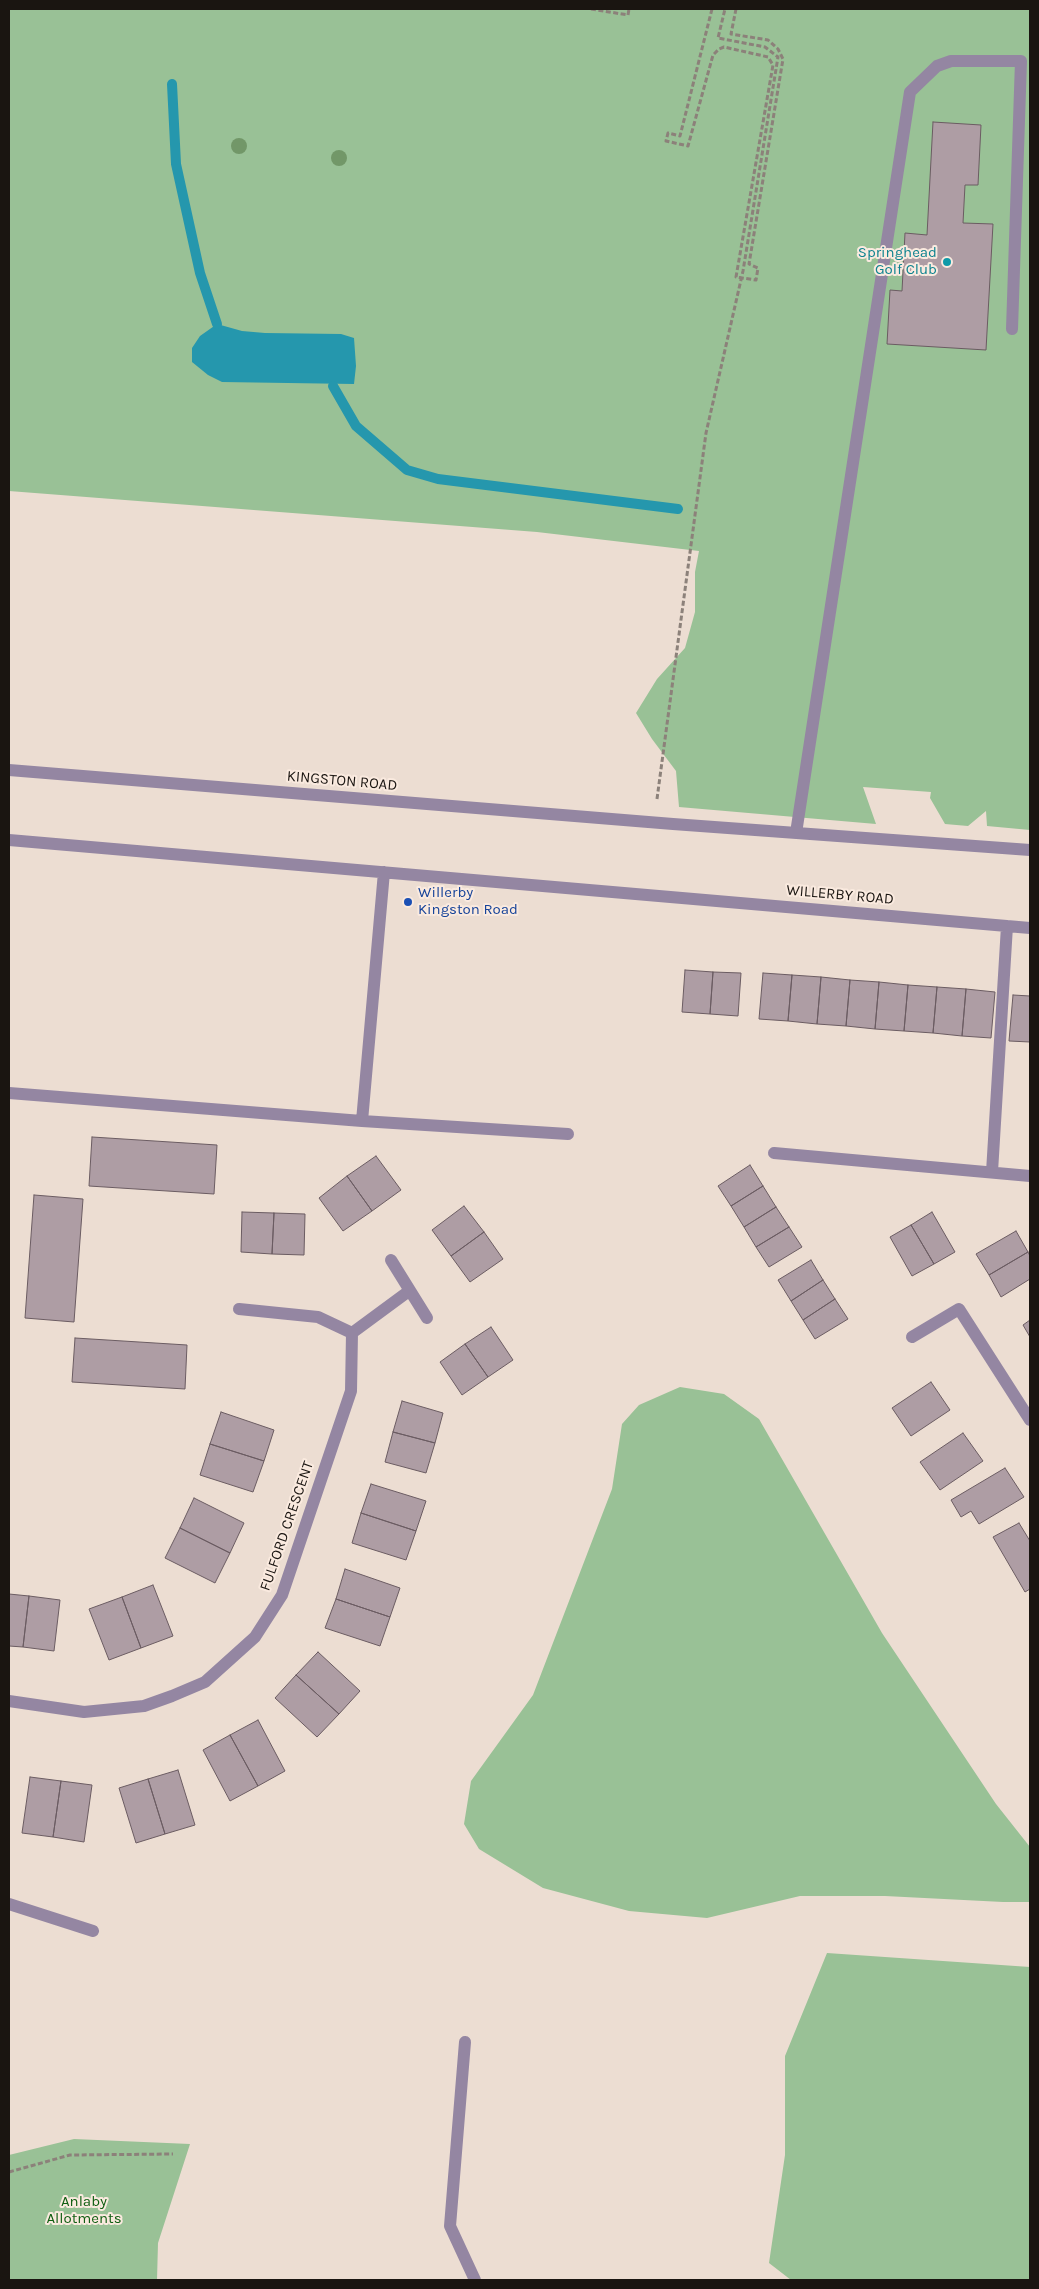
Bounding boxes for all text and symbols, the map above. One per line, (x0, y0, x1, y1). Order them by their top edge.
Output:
place label: Springhead Golf Club (858, 244, 937, 279)
marker: Springhead Golf Club (941, 256, 953, 268)
street label: KINGSTON ROAD (286, 767, 398, 795)
street label: WILLERBY ROAD (786, 881, 894, 909)
place label: Willerby Kingston Road (418, 884, 518, 919)
marker: Willerby Kingston Road (402, 896, 414, 908)
street label: FULFORD CRESCENT (256, 1459, 318, 1593)
park label: Anlaby Allotments (46, 2193, 122, 2228)

